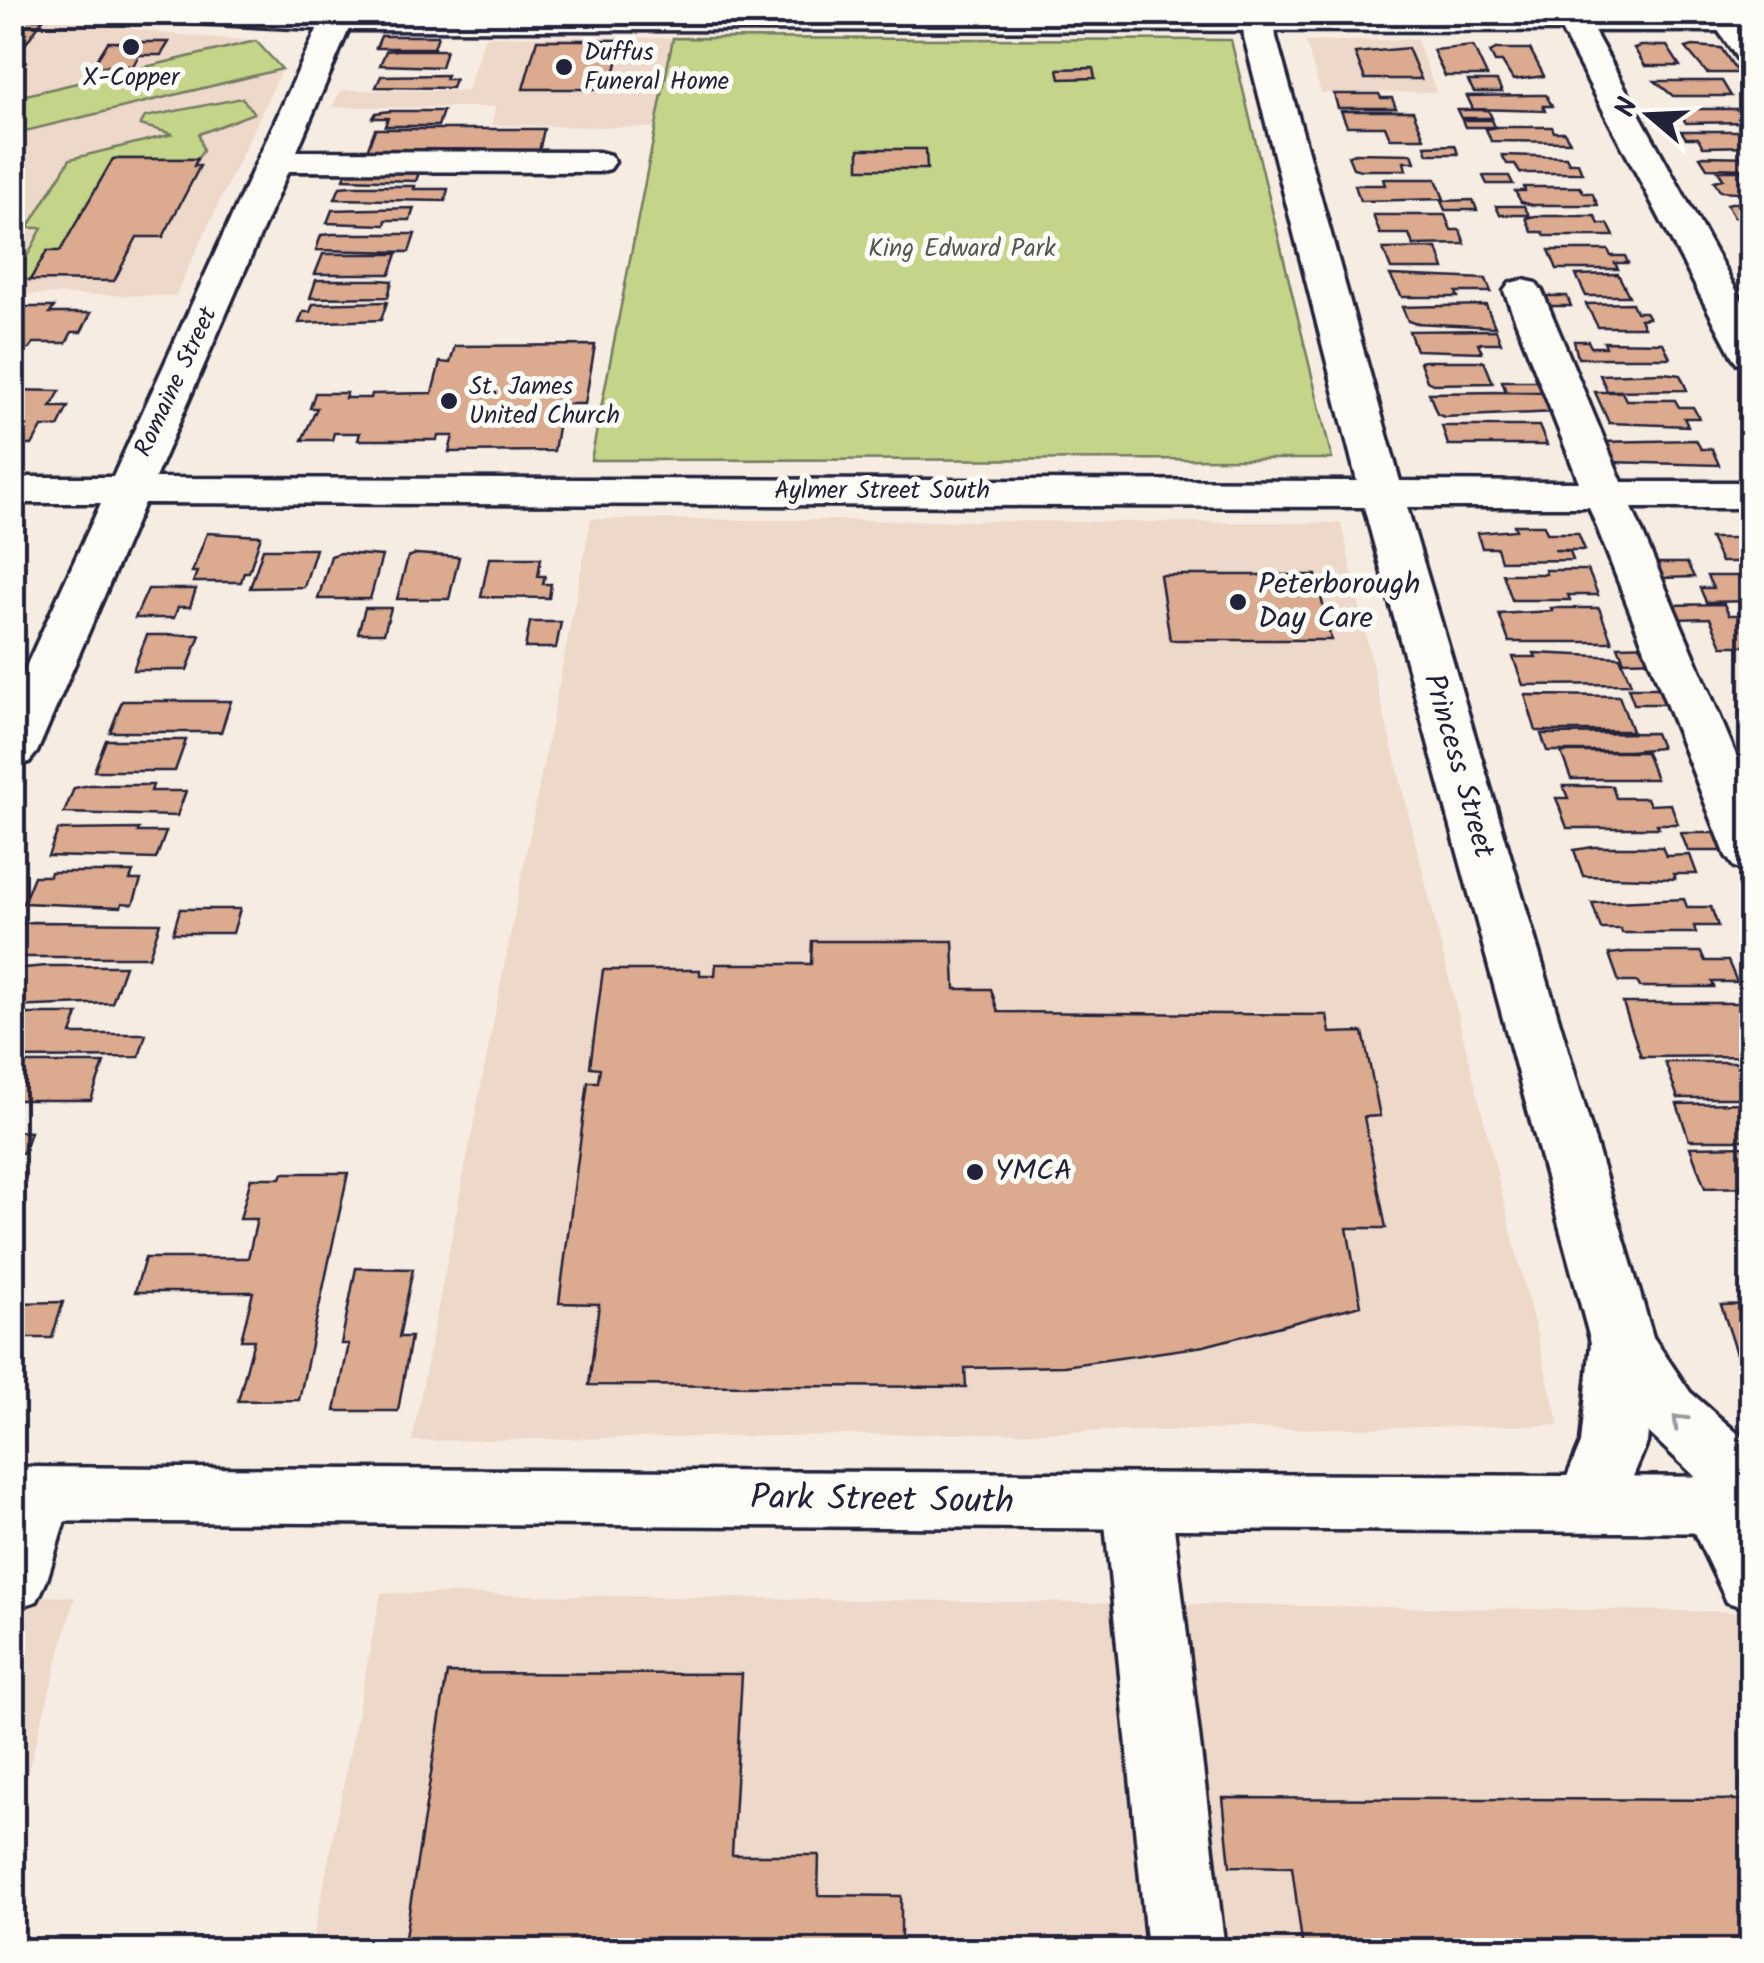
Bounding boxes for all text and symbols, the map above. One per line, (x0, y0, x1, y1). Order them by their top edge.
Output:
place label: Duffus Funeral Home (584, 33, 729, 102)
marker: X-Copper (120, 36, 142, 58)
marker: Duffus Funeral Home (553, 56, 575, 78)
place label: X-Copper (83, 58, 181, 98)
north arrow (1599, 65, 1699, 165)
text: N (1604, 92, 1652, 123)
park label: King Edward Park (868, 229, 1056, 269)
street label: Romaine Street (124, 300, 228, 464)
place label: St. James United Church (469, 367, 620, 436)
marker: St. James United Church (438, 390, 460, 412)
street label: Aylmer Street South (774, 471, 990, 511)
place label: Peterborough Day Care (1258, 561, 1420, 643)
marker: Peterborough Day Care (1227, 591, 1249, 613)
street label: Princess Street (1409, 668, 1507, 864)
place label: YMCA (995, 1148, 1072, 1196)
marker: YMCA (964, 1161, 986, 1183)
one-way arrow (1672, 1415, 1690, 1433)
street label: Park Street South (750, 1471, 1014, 1531)

